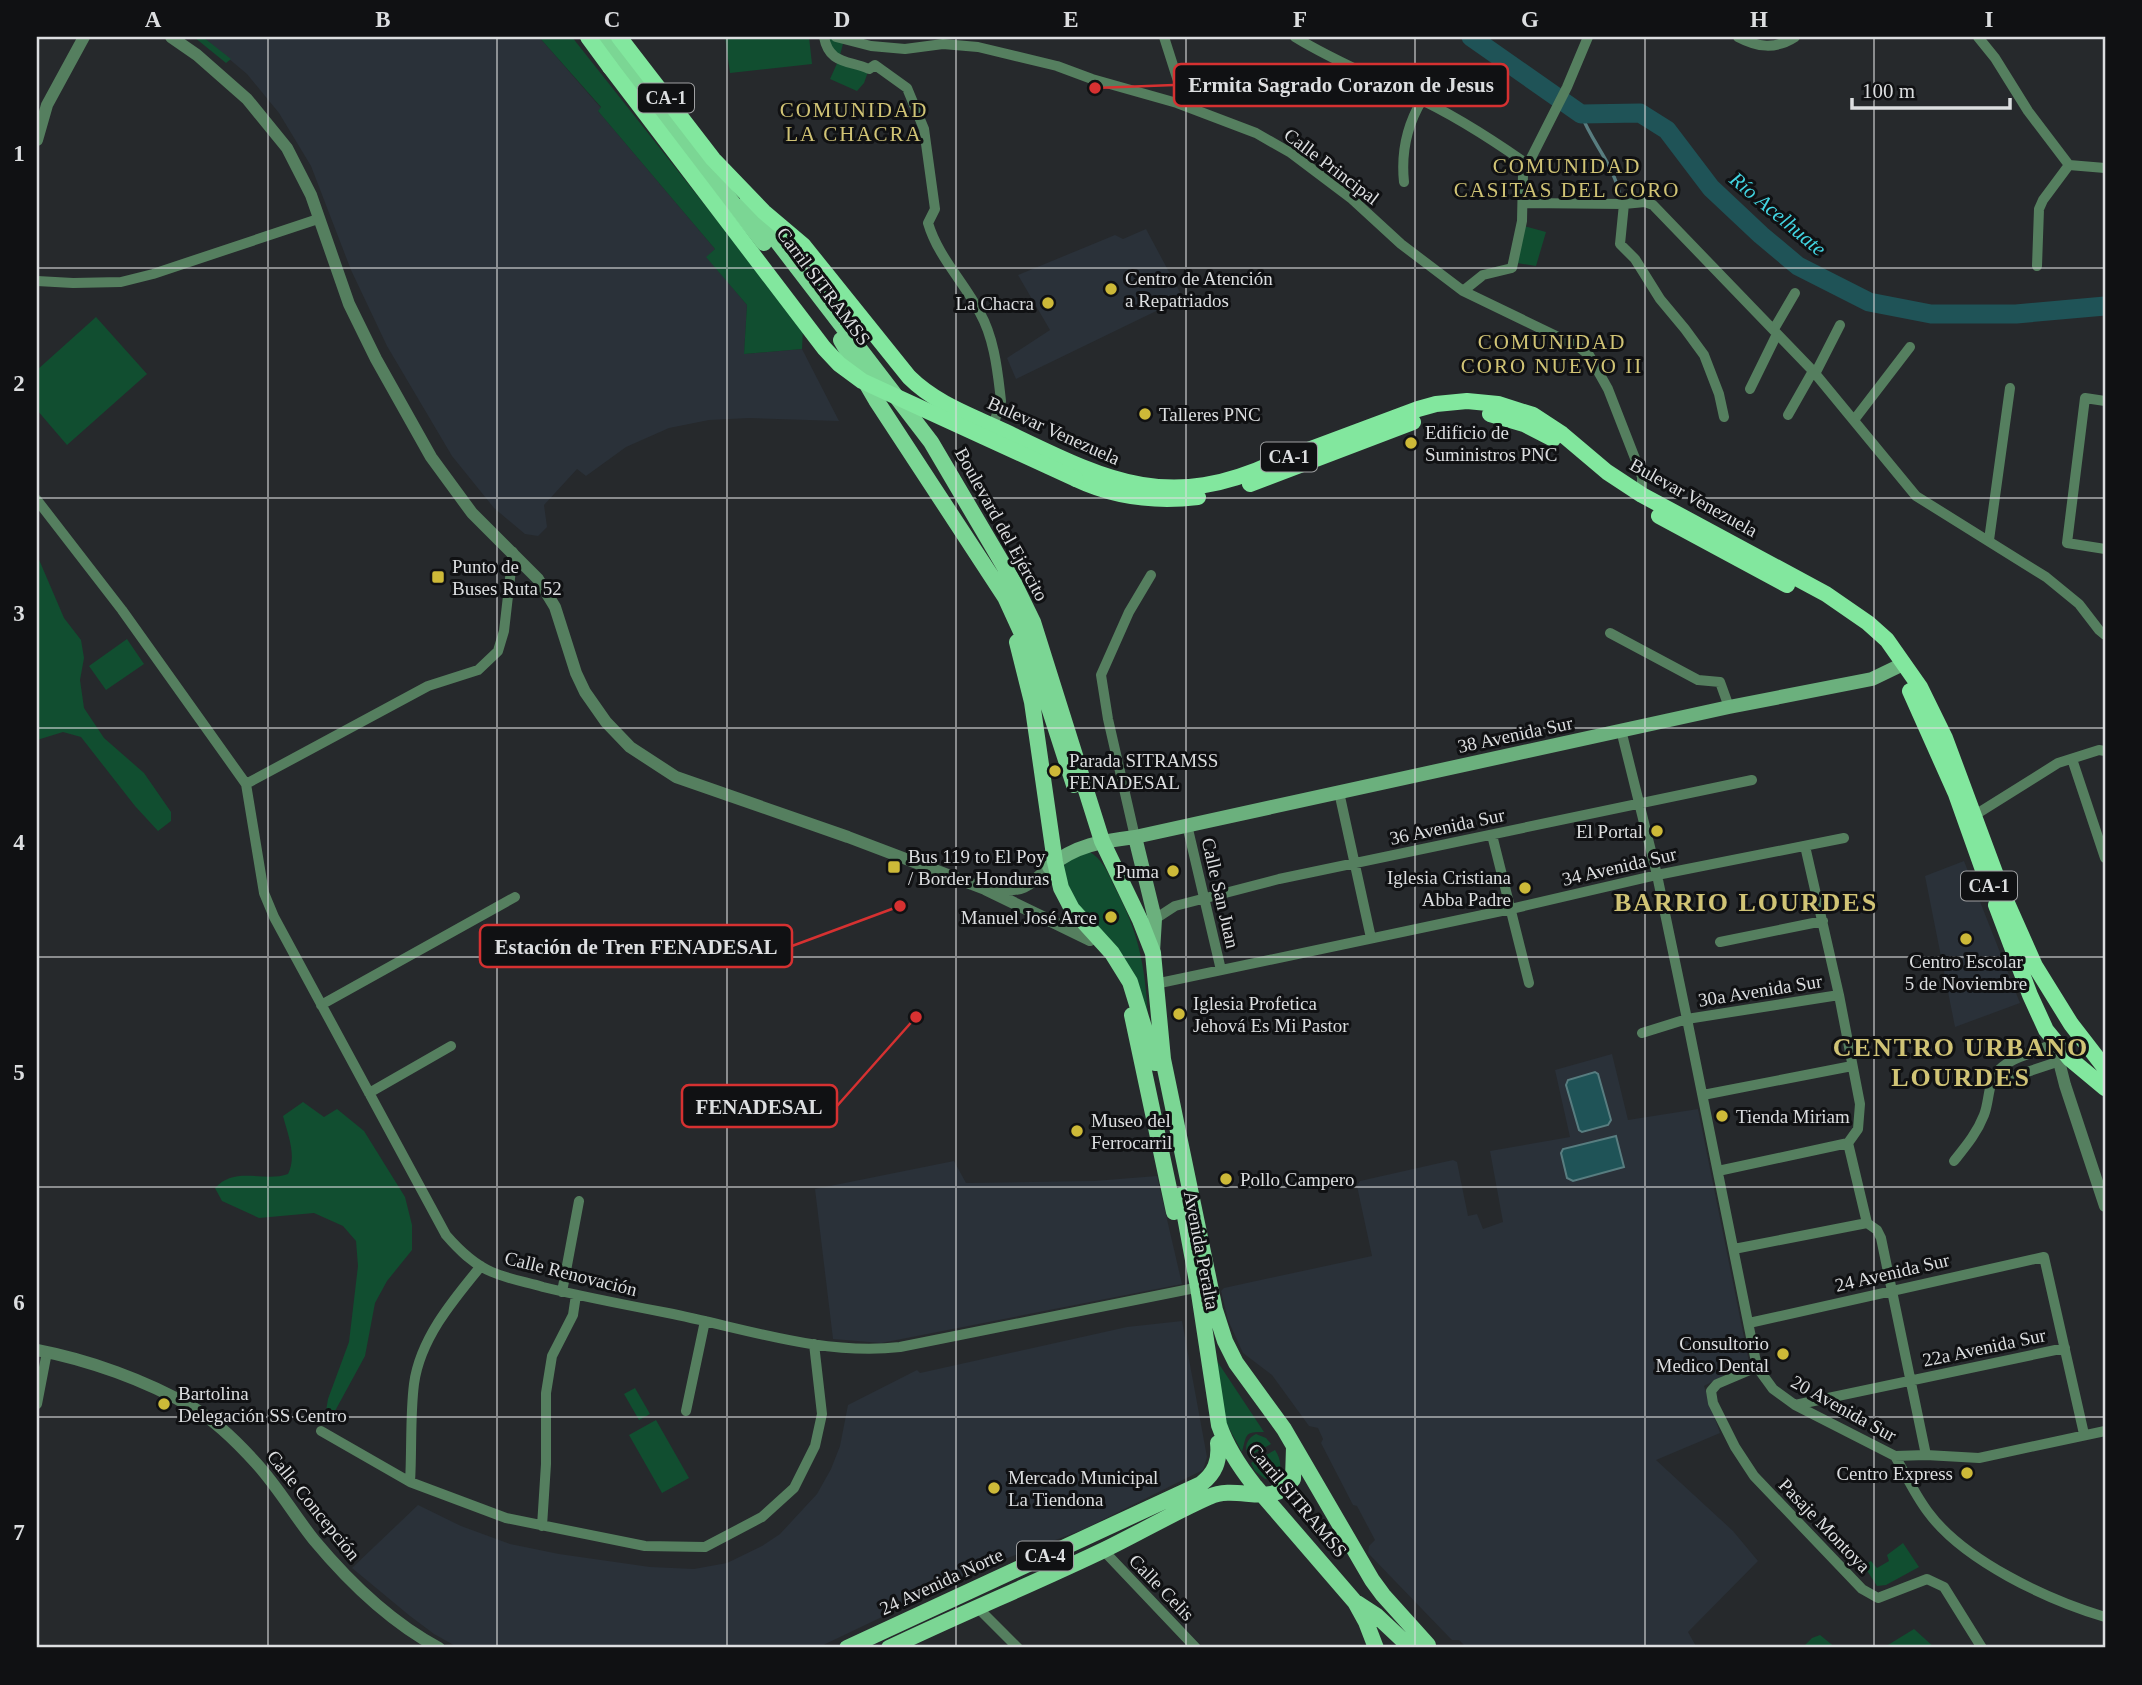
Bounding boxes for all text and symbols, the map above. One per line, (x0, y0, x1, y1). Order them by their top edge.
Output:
text: A (145, 7, 162, 32)
text: B (375, 7, 391, 32)
text: C (604, 7, 620, 32)
text: D (834, 7, 850, 32)
text: E (1063, 7, 1079, 32)
text: F (1293, 7, 1307, 32)
text: G (1521, 7, 1539, 32)
text: H (1750, 7, 1768, 32)
text: I (1985, 7, 1994, 32)
callout: Ermita Sagrado Corazon de Jesus (1174, 64, 1508, 106)
scale bar (1852, 66, 2009, 110)
text: Ermita Sagrado Corazon de Jesus (1188, 73, 1494, 97)
text: 100 m (1862, 79, 1915, 103)
road number: CA-1 (638, 84, 694, 113)
district label: COMUNIDAD LA CHACRA (780, 98, 928, 146)
street label: Calle Principal (1280, 124, 1383, 209)
text: 1 (13, 141, 25, 166)
district label: COMUNIDAD CASITAS DEL CORO (1454, 154, 1680, 202)
water label: Río Acelhuate (1724, 166, 1831, 261)
street label: Carril SITRAMSS (772, 223, 875, 349)
place label: Centro de Atención a Repatriados (1125, 268, 1273, 311)
marker: Centro de Atención a Repatriados (1103, 281, 1119, 297)
place label: La Chacra (955, 293, 1035, 314)
marker: La Chacra (1040, 295, 1056, 311)
district label: COMUNIDAD CORO NUEVO II (1461, 330, 1643, 378)
text: 2 (13, 371, 25, 396)
street label: Bulevar Venezuela (984, 392, 1124, 469)
place label: Talleres PNC (1159, 404, 1261, 425)
marker: Talleres PNC (1137, 406, 1153, 422)
place label: Edificio de Suministros PNC (1425, 422, 1558, 465)
marker: Edificio de Suministros PNC (1403, 435, 1419, 451)
road number: CA-1 (1261, 443, 1317, 472)
street label: Boulevard del Ejército (951, 444, 1052, 605)
street label: Bulevar Venezuela (1626, 454, 1762, 541)
place label: Punto de Buses Ruta 52 (452, 556, 562, 599)
marker: Punto de Buses Ruta 52 (430, 569, 446, 585)
text: 3 (13, 601, 25, 626)
street label: 38 Avenida Sur (1456, 712, 1575, 757)
place label: Parada SITRAMSS FENADESAL (1069, 750, 1218, 793)
marker: Parada SITRAMSS FENADESAL (1047, 763, 1063, 779)
street label: 36 Avenida Sur (1388, 804, 1507, 849)
place label: El Portal (1576, 821, 1643, 842)
marker: El Portal (1649, 823, 1665, 839)
text: 4 (13, 830, 25, 855)
street label: Calle San Juan (1198, 836, 1244, 951)
street label: 34 Avenida Sur (1560, 843, 1679, 890)
place label: Bus 119 to El Poy / Border Honduras (908, 846, 1049, 889)
marker: Bus 119 to El Poy / Border Honduras (886, 859, 902, 875)
place label: Puma (1116, 861, 1160, 882)
marker: Puma (1165, 863, 1181, 879)
place label: Iglesia Cristiana Abba Padre (1387, 867, 1512, 910)
road number: CA-1 (1961, 872, 2017, 900)
marker: Iglesia Cristiana Abba Padre (1517, 880, 1533, 896)
district label: BARRIO LOURDES (1614, 888, 1878, 917)
place label: Manuel José Arce (961, 907, 1097, 928)
marker: Manuel José Arce (1103, 909, 1119, 925)
callout: Estación de Tren FENADESAL (480, 925, 792, 967)
marker: Centro Escolar 5 de Noviembre (1958, 931, 1974, 947)
text: Estación de Tren FENADESAL (495, 935, 777, 959)
place label: Centro Escolar 5 de Noviembre (1905, 951, 2027, 994)
street label: 30a Avenida Sur (1697, 970, 1824, 1011)
place label: Iglesia Profetica Jehová Es Mi Pastor (1193, 993, 1349, 1036)
marker: Iglesia Profetica Jehová Es Mi Pastor (1171, 1006, 1187, 1022)
district label: CENTRO URBANO LOURDES (1833, 1033, 2089, 1092)
text: 5 (13, 1060, 25, 1085)
callout: FENADESAL (682, 1085, 837, 1127)
text: FENADESAL (695, 1095, 823, 1119)
place label: Tienda Miriam (1736, 1106, 1850, 1127)
marker: Tienda Miriam (1714, 1108, 1730, 1124)
place label: Museo del Ferrocarril (1091, 1110, 1172, 1153)
marker: Museo del Ferrocarril (1069, 1123, 1085, 1139)
place label: Pollo Campero (1240, 1169, 1355, 1190)
marker: Pollo Campero (1218, 1171, 1234, 1187)
street label: Avenida Peralta (1180, 1189, 1223, 1312)
street label: Calle Renovación (503, 1247, 640, 1300)
street label: 24 Avenida Sur (1833, 1249, 1952, 1296)
text: 6 (13, 1290, 25, 1315)
street label: 22a Avenida Sur (1921, 1324, 2048, 1371)
place label: Consultorio Medico Dental (1656, 1333, 1769, 1376)
marker: Consultorio Medico Dental (1775, 1346, 1791, 1362)
street label: 20 Avenida Sur (1788, 1371, 1901, 1446)
place label: Bartolina Delegación SS Centro (178, 1383, 347, 1426)
marker: Bartolina Delegación SS Centro (156, 1396, 172, 1412)
street label: Carril SITRAMSS (1244, 1439, 1351, 1561)
street label: Calle Concepción (263, 1446, 365, 1565)
place label: Centro Express (1836, 1463, 1953, 1484)
marker: Centro Express (1959, 1465, 1975, 1481)
place label: Mercado Municipal La Tiendona (1008, 1467, 1158, 1510)
street label: Pasaje Montoya (1775, 1474, 1875, 1577)
marker: Mercado Municipal La Tiendona (986, 1480, 1002, 1496)
text: 7 (13, 1520, 25, 1545)
road number: CA-4 (1017, 1541, 1073, 1570)
street label: 24 Avenida Norte (876, 1544, 1006, 1619)
street label: Calle Celis (1125, 1550, 1198, 1625)

